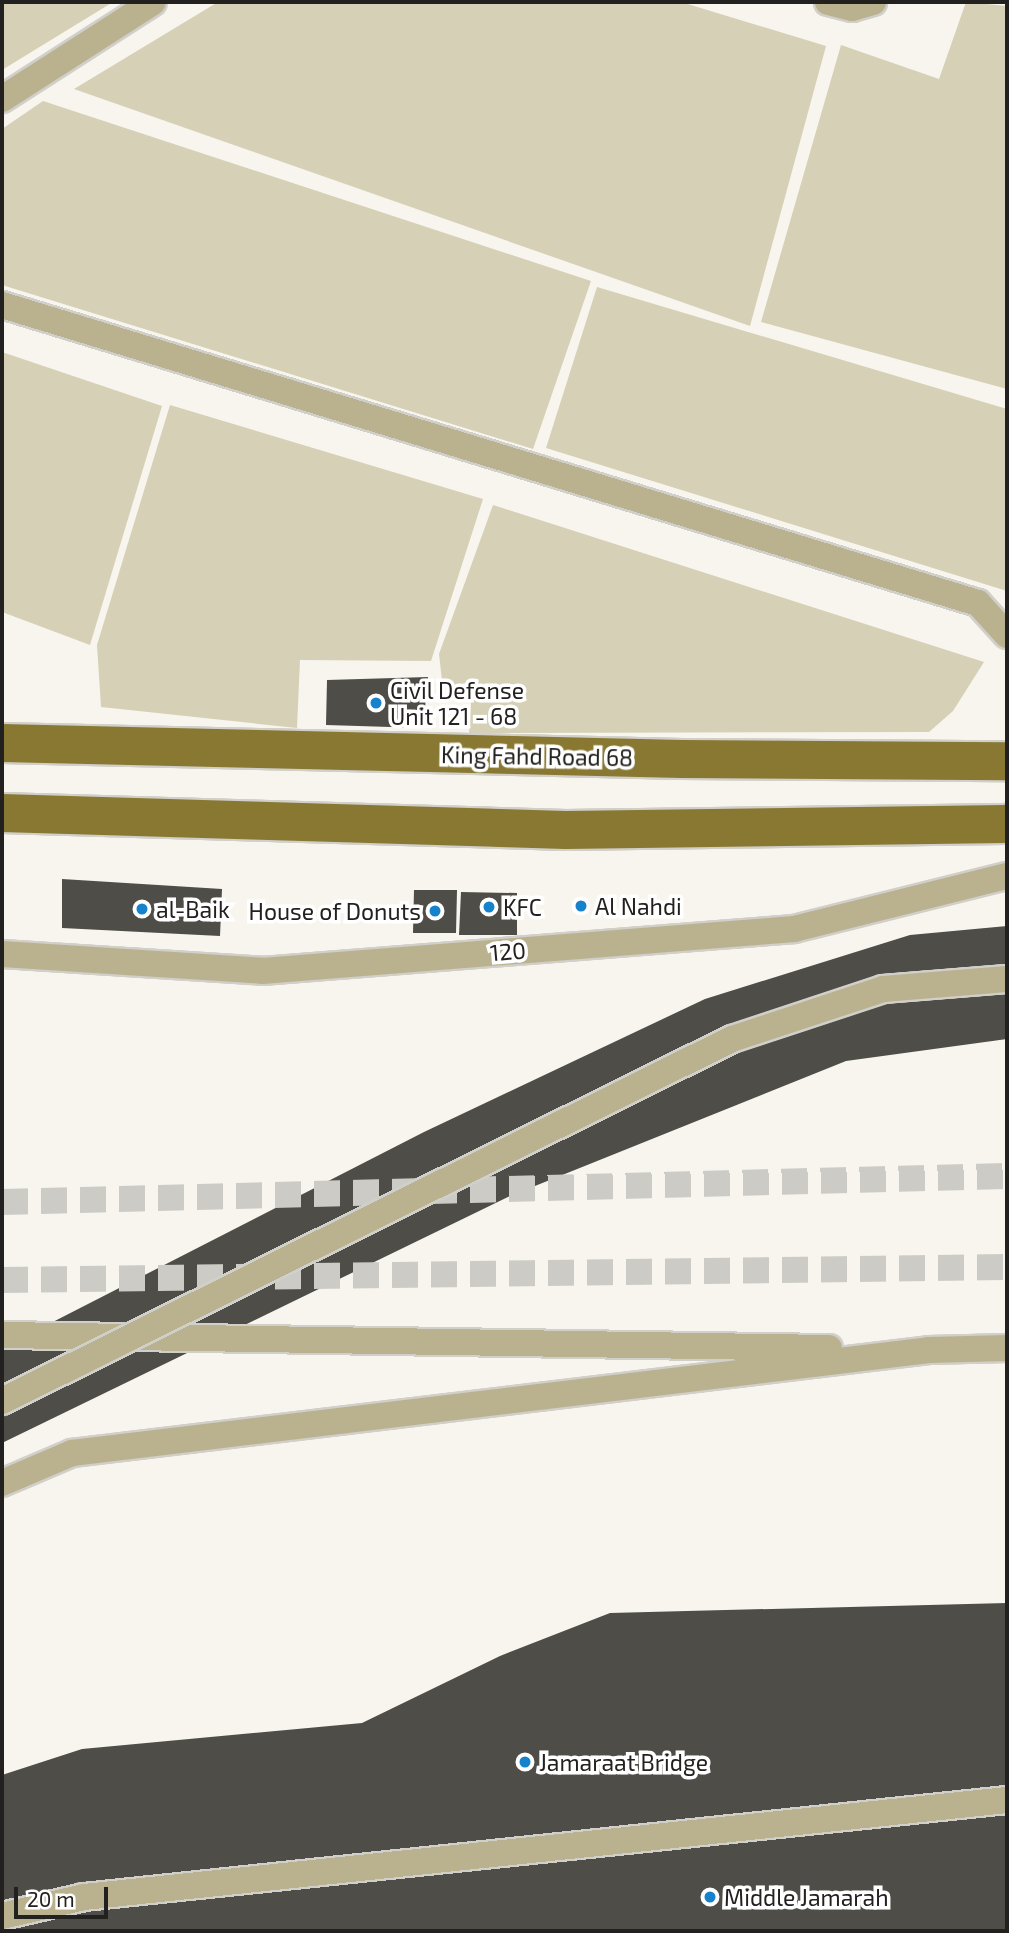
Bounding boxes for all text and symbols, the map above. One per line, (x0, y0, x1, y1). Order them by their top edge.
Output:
place label: Civil Defense Unit 121 - 68 (390, 676, 525, 730)
marker: Civil Defense Unit 121 - 68 (368, 695, 384, 711)
street label: King Fahd Road 68 (441, 741, 633, 771)
place label: Al Nahdi (595, 892, 682, 920)
place label: KFC (503, 893, 542, 921)
place label: al-Baik (156, 895, 230, 923)
place label: House of Donuts (248, 897, 421, 925)
marker: Al Nahdi (573, 898, 589, 914)
marker: KFC (481, 899, 497, 915)
marker: al-Baik (134, 901, 150, 917)
marker: House of Donuts (427, 903, 443, 919)
street label: 120 (489, 936, 527, 966)
place label: Jamaraat Bridge (539, 1748, 708, 1776)
marker: Jamaraat Bridge (517, 1754, 533, 1770)
scale bar (18, 1874, 112, 1918)
place label: Middle Jamarah (724, 1883, 889, 1911)
text: 20 m (27, 1886, 75, 1911)
marker: Middle Jamarah (702, 1889, 718, 1905)

